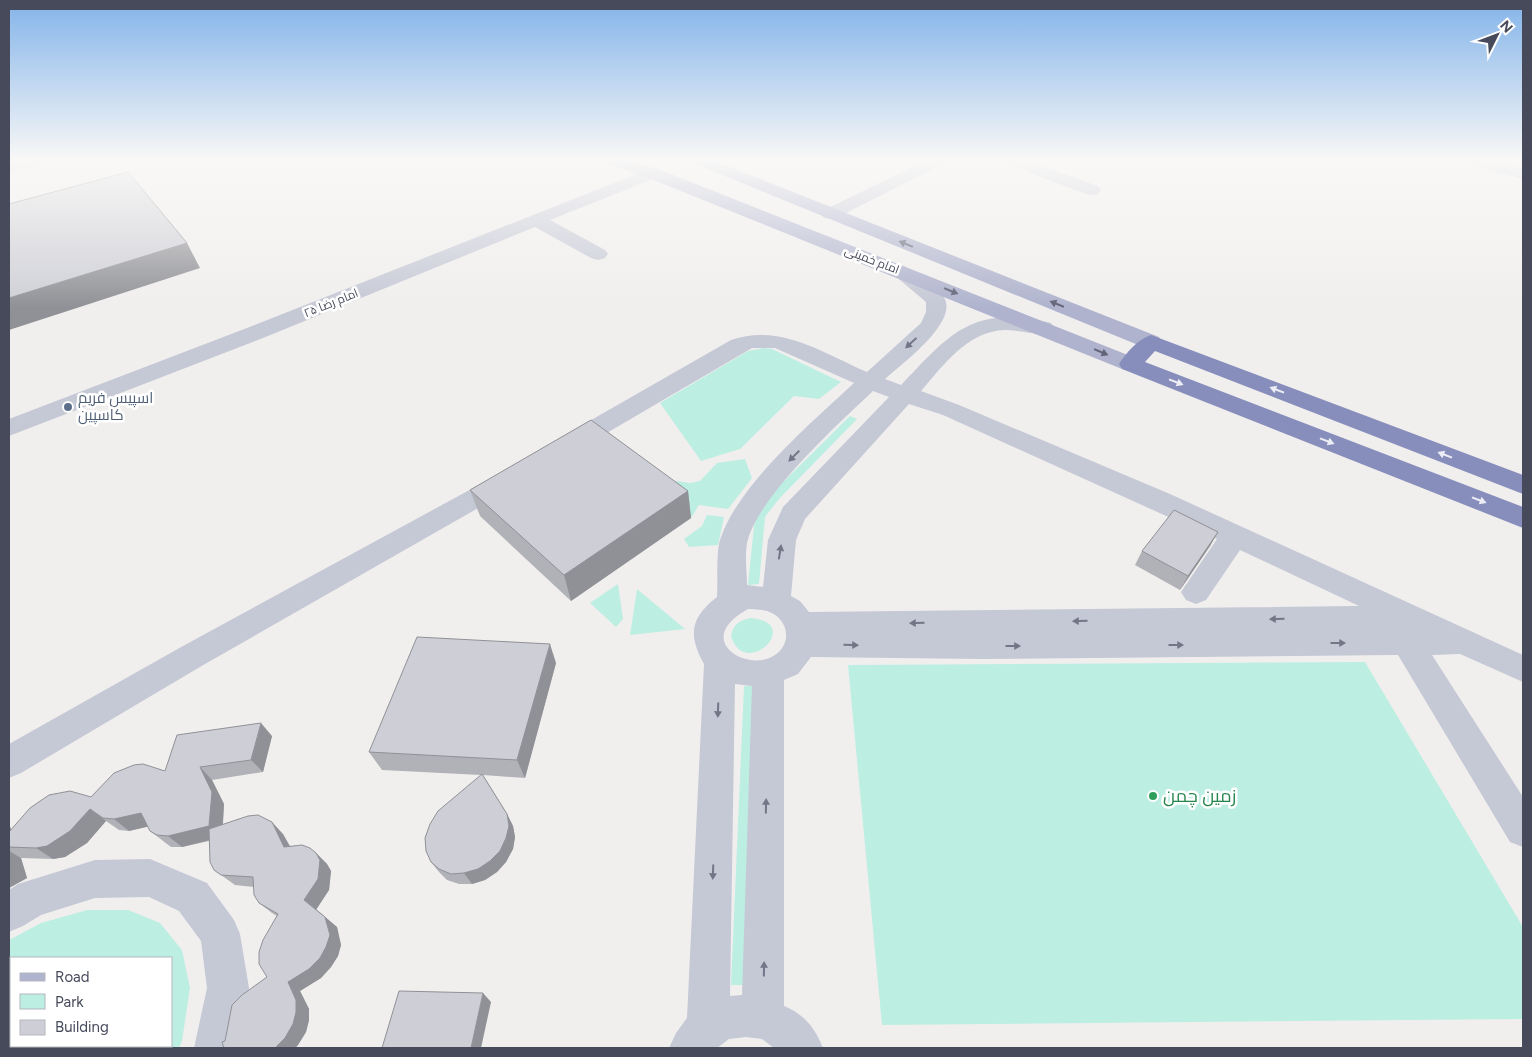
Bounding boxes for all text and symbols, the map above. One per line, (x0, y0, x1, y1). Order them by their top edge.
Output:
north arrow (1472, 10, 1522, 60)
text: N (1496, 17, 1516, 36)
one-way arrow (898, 240, 913, 248)
street label: امام خمینی (842, 243, 901, 278)
street label: امام رضا ۲۵ (302, 286, 361, 321)
one-way arrow (944, 287, 959, 295)
one-way arrow (1049, 300, 1064, 308)
one-way arrow (906, 337, 918, 349)
one-way arrow (1094, 349, 1108, 357)
one-way arrow (1169, 378, 1184, 386)
one-way arrow (1269, 386, 1284, 394)
place label: اسپیس فریم کاسپین (78, 389, 153, 425)
marker: اسپیس فریم کاسپین (62, 401, 74, 413)
one-way arrow (1320, 437, 1335, 445)
one-way arrow (788, 449, 800, 461)
one-way arrow (1437, 451, 1452, 459)
one-way arrow (1472, 496, 1487, 504)
one-way arrow (776, 543, 784, 559)
one-way arrow (1269, 615, 1285, 623)
one-way arrow (1072, 617, 1088, 625)
one-way arrow (909, 619, 925, 627)
one-way arrow (1330, 639, 1346, 647)
one-way arrow (843, 641, 859, 649)
one-way arrow (1168, 641, 1184, 649)
one-way arrow (1005, 642, 1021, 650)
one-way arrow (714, 702, 722, 718)
place label: زمین چمن (1163, 785, 1236, 808)
marker: زمین چمن (1147, 790, 1159, 802)
one-way arrow (762, 798, 770, 814)
one-way arrow (709, 864, 717, 880)
legend (10, 957, 172, 1047)
one-way arrow (760, 960, 768, 976)
text: Road (55, 968, 90, 986)
text: Park (55, 993, 84, 1011)
text: Building (55, 1018, 109, 1036)

